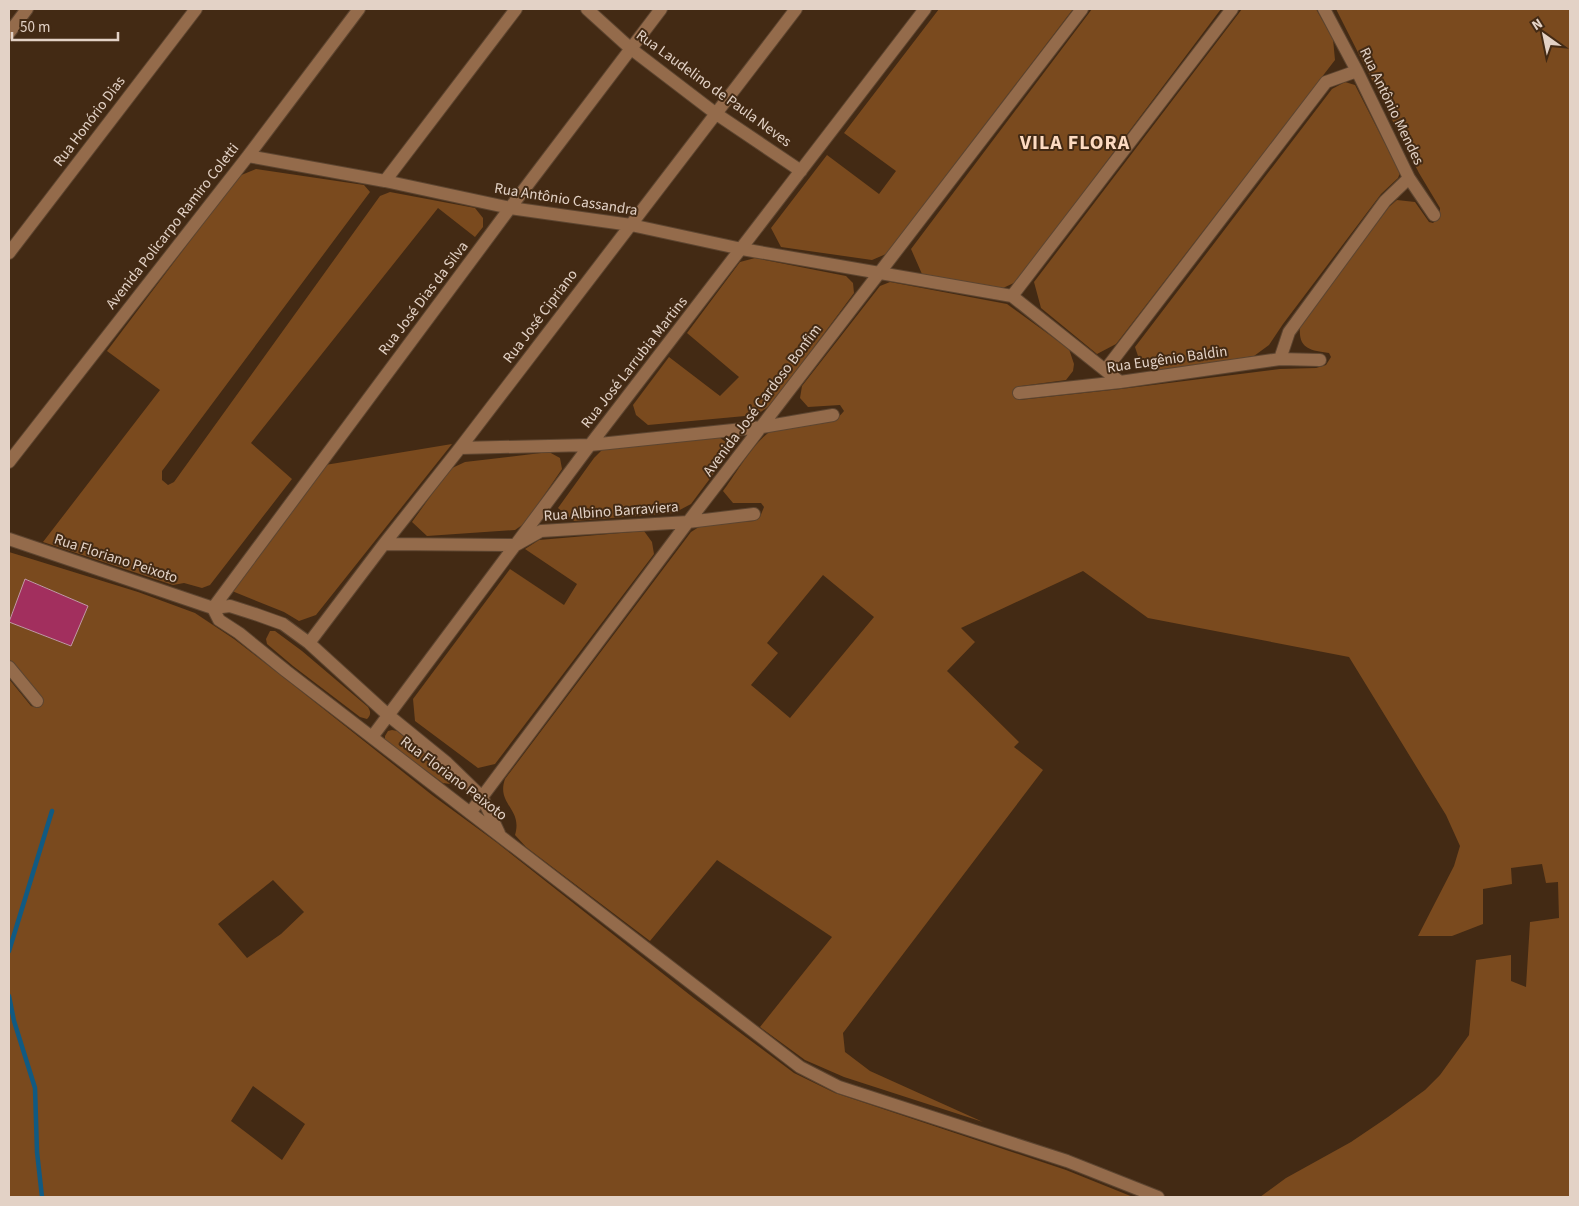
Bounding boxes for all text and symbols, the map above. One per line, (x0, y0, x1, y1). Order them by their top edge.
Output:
scale bar (12, 10, 119, 42)
north arrow (1519, 10, 1569, 60)
text: N (1528, 14, 1547, 36)
text: 50 m (20, 17, 50, 38)
street label: Rua Laudelino de Paula Neves (632, 25, 796, 152)
street label: Rua Antônio Mendes (1354, 44, 1429, 168)
street label: Rua Honório Dias (48, 72, 130, 171)
district label: VILA FLORA (1019, 129, 1130, 157)
street label: Avenida Policarpo Ramiro Coletti (101, 139, 244, 314)
street label: Rua Antônio Cassandra (493, 178, 639, 221)
street label: Rua José Dias da Silva (374, 237, 473, 360)
street label: Rua José Cipriano (498, 265, 583, 368)
street label: Rua José Larrubia Martins (576, 292, 693, 433)
street label: Avenida José Cardoso Bonfim (698, 320, 827, 481)
street label: Rua Eugênio Baldin (1105, 341, 1229, 378)
street label: Rua Albino Barraviera (543, 496, 679, 527)
street label: Rua Floriano Peixoto (51, 529, 180, 588)
street label: Rua Floriano Peixoto (396, 731, 512, 826)

